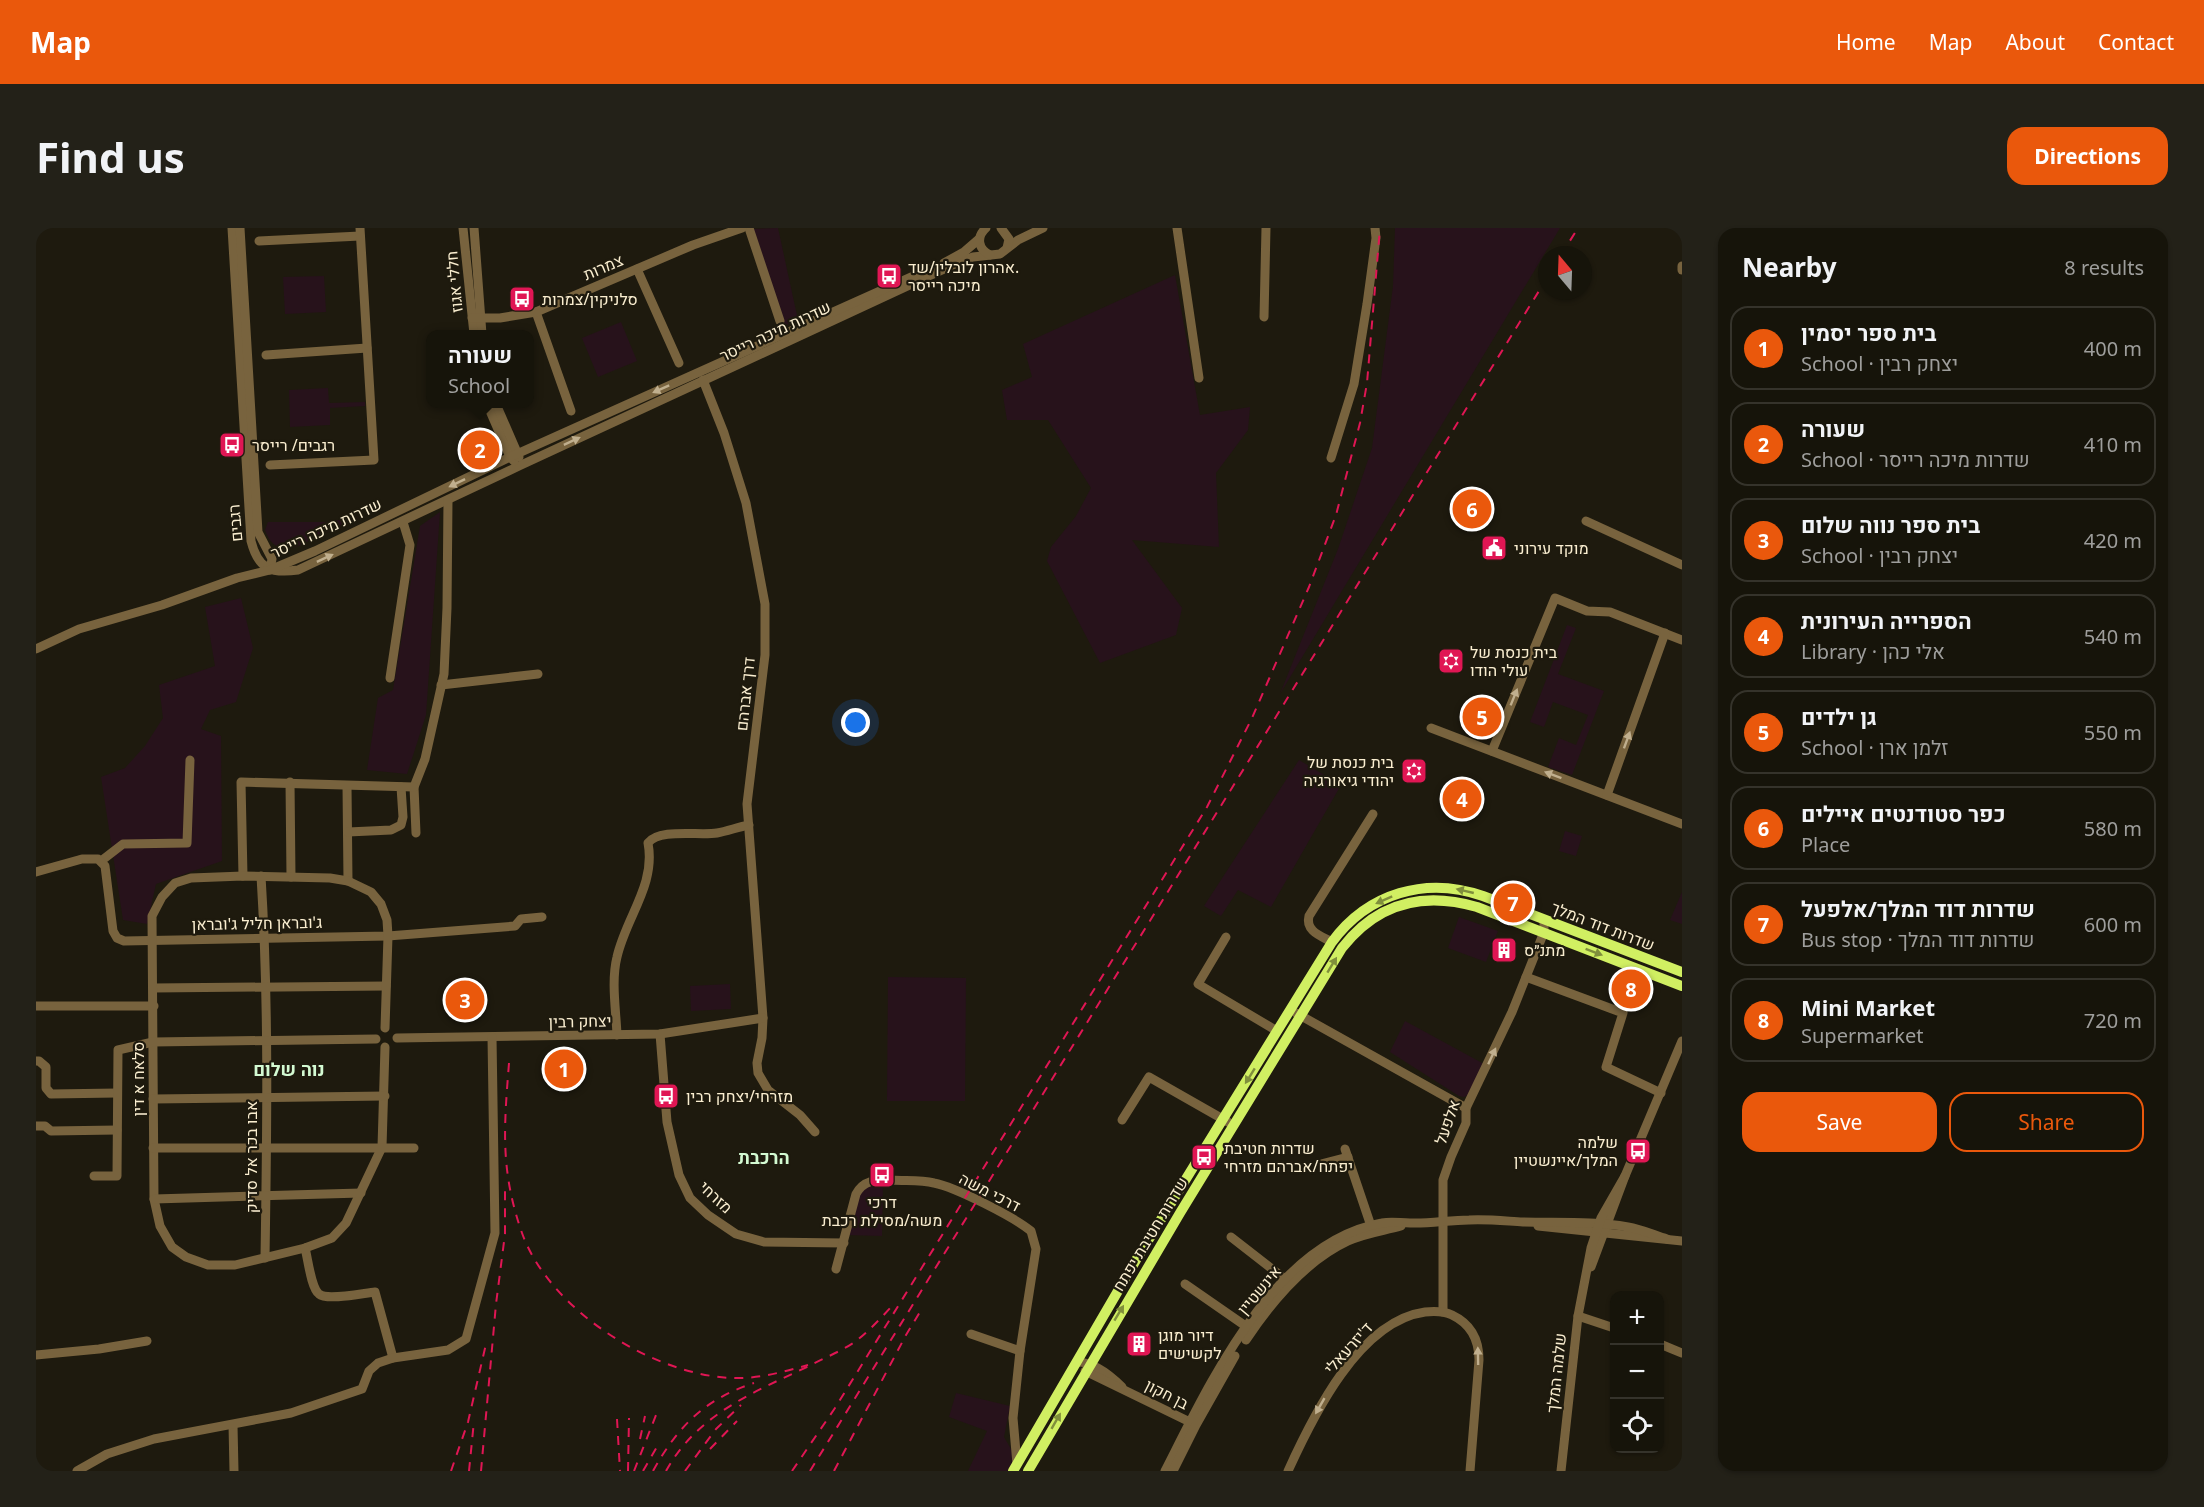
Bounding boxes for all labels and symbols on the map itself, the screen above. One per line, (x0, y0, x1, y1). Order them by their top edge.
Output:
north arrow (1538, 246, 1592, 300)
street label: צמרות (580, 249, 627, 285)
street label: חללי אגוז (440, 250, 468, 314)
place label: אהרון לובלין/שד. מיכה רייסר (908, 256, 1019, 296)
bus stop icon: אהרון לובלין/שד. מיכה רייסר (874, 261, 904, 291)
bus stop icon: סלניקין/צמרות (507, 284, 537, 314)
place label: סלניקין/צמרות (542, 288, 638, 310)
street label: שדרות מיכה רייסר (716, 296, 834, 366)
one-way arrow (652, 385, 670, 395)
pin: 2 (460, 428, 500, 472)
bus stop icon: רגבים/ רייסר (217, 430, 247, 460)
place label: רגבים/ רייסר (252, 434, 335, 456)
one-way arrow (563, 436, 581, 446)
one-way arrow (449, 478, 466, 487)
pin: 6 (1452, 486, 1492, 532)
street label: שדרות מיכה רייסר (267, 493, 385, 563)
street label: רגבים (222, 503, 248, 543)
public building icon: מוקד עירוני (1479, 533, 1509, 563)
place label: מוקד עירוני (1514, 537, 1589, 559)
one-way arrow (317, 553, 334, 562)
place label: בית כנסת של עולי הודו (1470, 641, 1558, 681)
synagogue icon: בית כנסת של עולי הודו (1436, 646, 1466, 676)
street label: דרך אברהם (730, 656, 760, 732)
one-way arrow (1510, 688, 1519, 706)
pin: 5 (1462, 694, 1502, 740)
your location (841, 708, 870, 737)
one-way arrow (1622, 731, 1632, 749)
place label: בית כנסת של יהודי גיאורגיה (1303, 751, 1395, 791)
synagogue icon: בית כנסת של יהודי גיאורגיה (1399, 756, 1429, 786)
one-way arrow (1543, 769, 1561, 779)
pin: 4 (1442, 776, 1482, 822)
pin: 7 (1494, 880, 1532, 926)
one-way arrow (1455, 885, 1474, 895)
one-way arrow (1375, 895, 1392, 904)
street label: שדרות דוד המלך (1548, 896, 1658, 956)
street label: ג'ובראן חליל ג'ובראן (192, 911, 322, 935)
building icon: מתנ״ס (1489, 935, 1519, 965)
place label: מתנ״ס (1524, 939, 1565, 961)
one-way arrow (1585, 948, 1603, 957)
one-way arrow (1326, 957, 1337, 973)
pin: 8 (1612, 966, 1650, 1011)
pin: 3 (446, 978, 484, 1022)
street label: יצחק רבין (548, 1009, 612, 1033)
street label: סלאח א דין (127, 1042, 149, 1116)
pin: 1 (544, 1046, 584, 1092)
one-way arrow (1487, 1047, 1496, 1064)
district label: נוה שלום (253, 1057, 325, 1081)
one-way arrow (1244, 1068, 1255, 1084)
bus stop icon: מזרחי/יצחק רבין (651, 1081, 681, 1111)
place label: מזרחי/יצחק רבין (686, 1085, 793, 1107)
street label: אלפעל (1429, 1097, 1465, 1147)
street label: אבו בכר אל סדיק (240, 1101, 262, 1213)
place label: שלמה המלך/איינשטיין (1514, 1131, 1618, 1171)
bus stop icon: שלמה המלך/איינשטיין (1623, 1136, 1653, 1166)
place label: שדרות חטיבת יפתח/אברהם מזרחי (1224, 1137, 1353, 1177)
bus stop icon: שדרות חטיבת יפתח/אברהם מזרחי (1189, 1142, 1219, 1172)
district label: הרכבת (738, 1145, 790, 1169)
bus stop icon: דרכי משה/מסילת רכבת (867, 1160, 897, 1190)
street label: דרכי משה (956, 1167, 1024, 1217)
street label: שדרות חטיבת יפתח (1107, 1173, 1193, 1295)
street label: מזרחי (695, 1176, 737, 1218)
place label: דרכי משה/מסילת רכבת (822, 1191, 942, 1231)
street label: אינשטיין (1232, 1261, 1286, 1319)
one-way arrow (1114, 1305, 1125, 1321)
street label: ד'יזרעאלי (1319, 1317, 1377, 1379)
place label: דיור מוגן לקשישים (1158, 1324, 1221, 1364)
building icon: דיור מוגן לקשישים (1124, 1329, 1154, 1359)
street label: שלמה המלך (1541, 1332, 1571, 1414)
one-way arrow (1474, 1346, 1483, 1365)
street label: בן חקון (1141, 1374, 1193, 1415)
one-way arrow (1315, 1398, 1325, 1415)
one-way arrow (1050, 1413, 1061, 1429)

